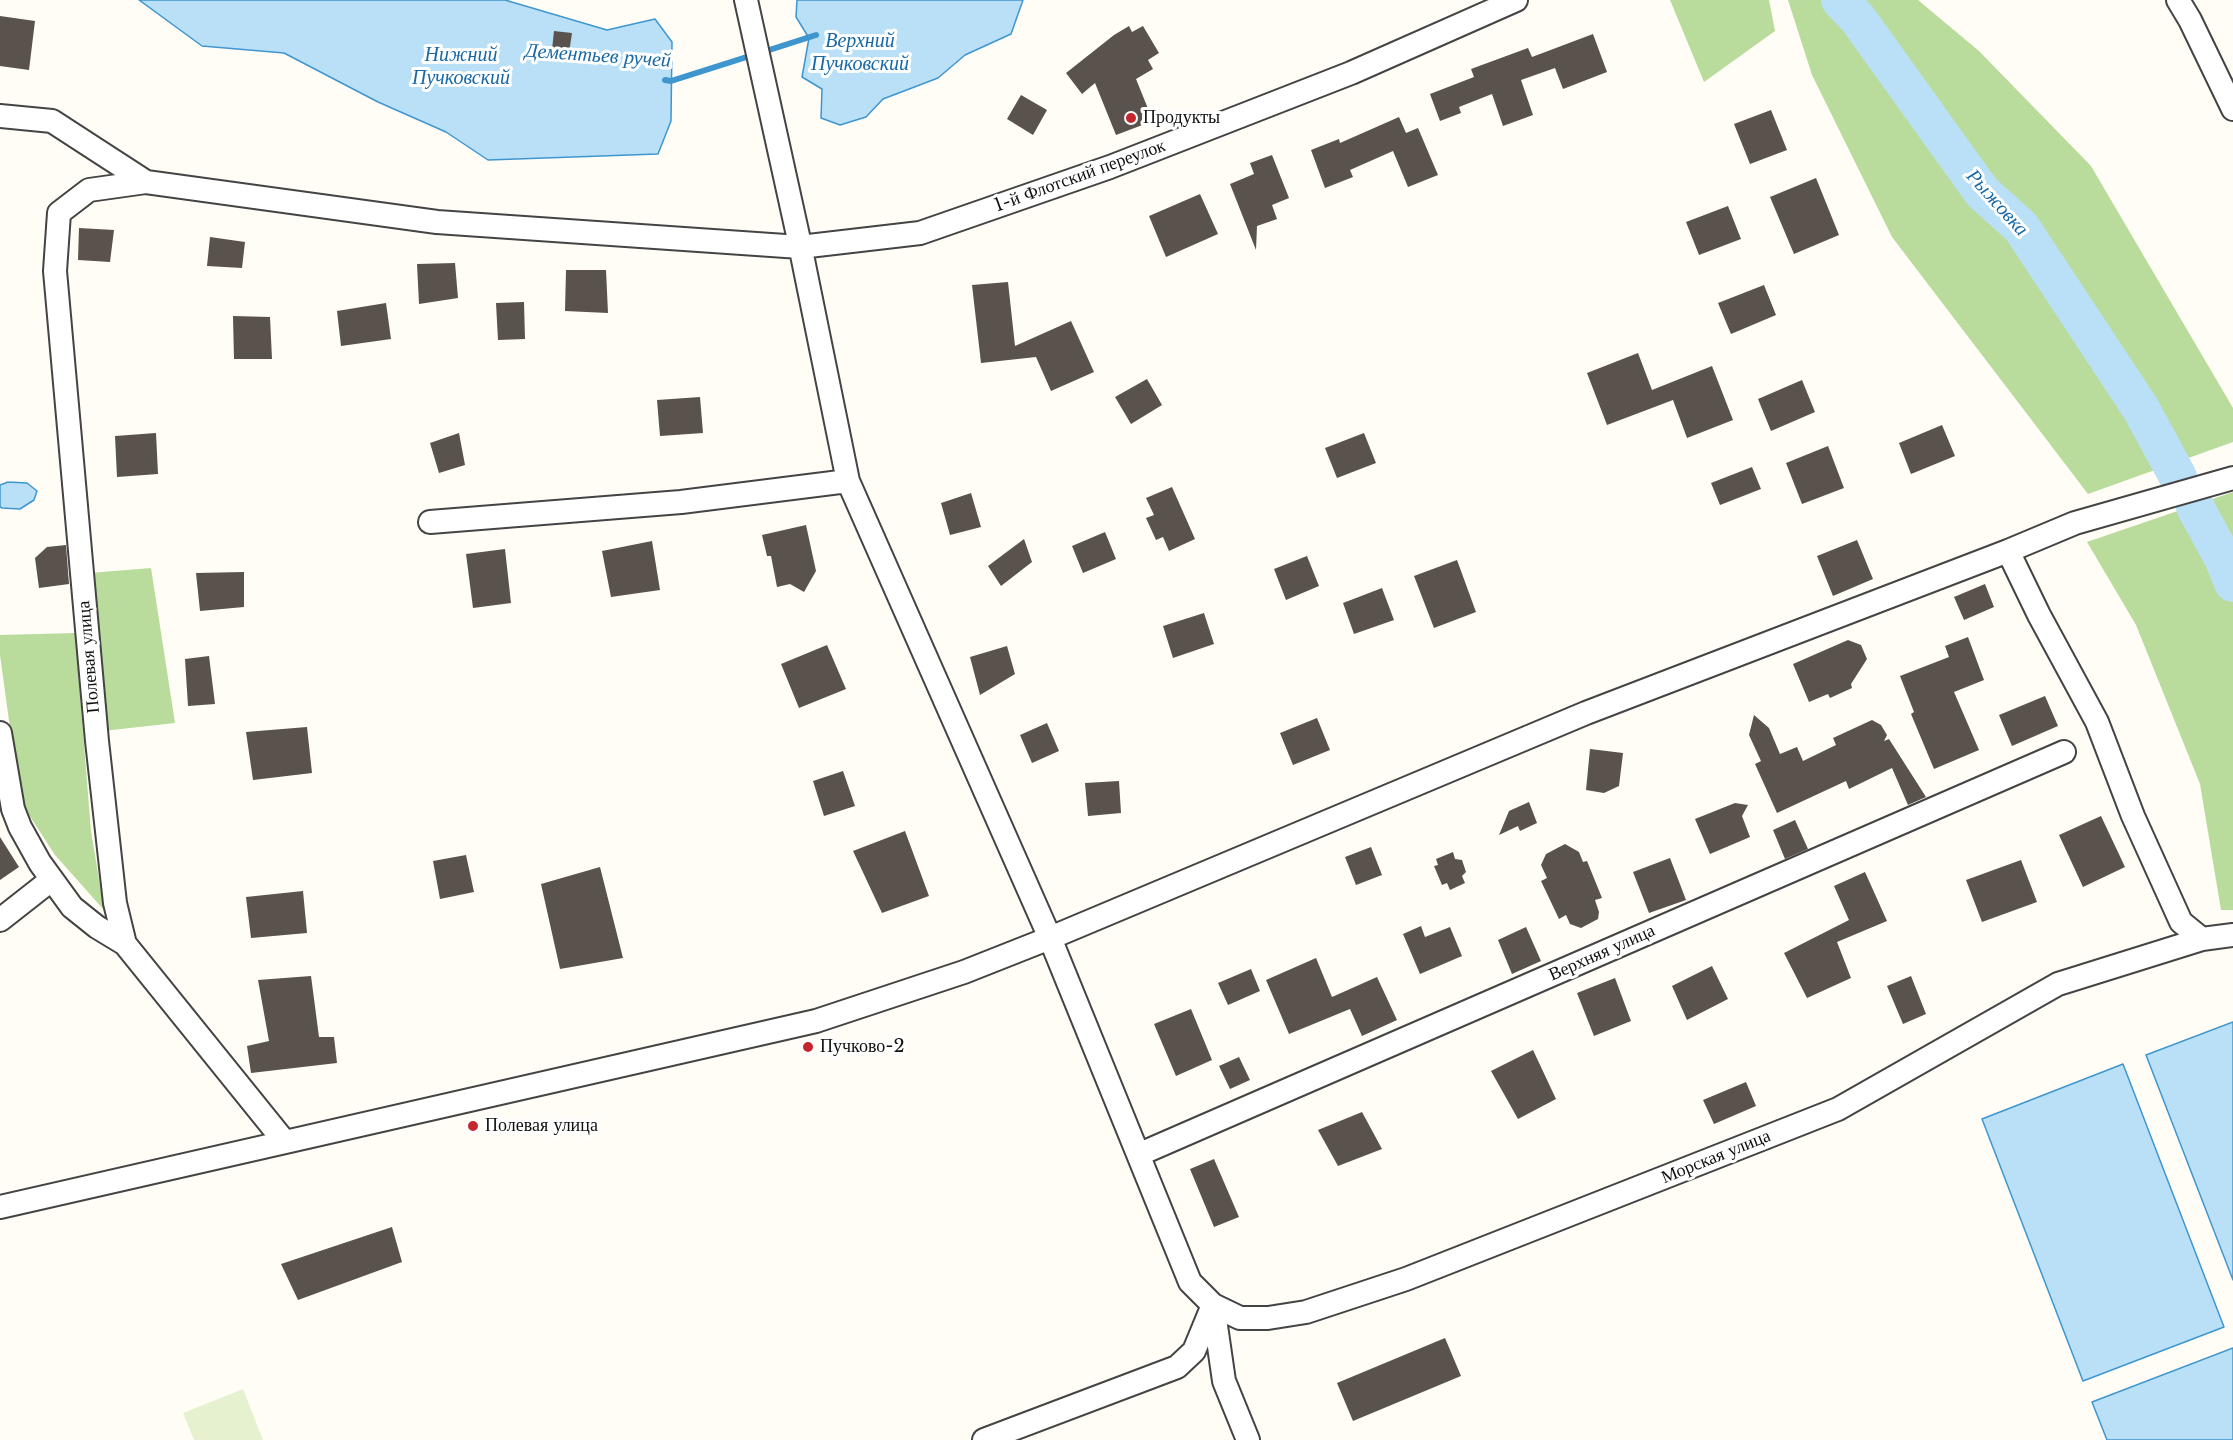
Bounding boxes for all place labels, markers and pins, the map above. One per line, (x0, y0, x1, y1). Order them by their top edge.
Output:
place label: Продукты (1143, 107, 1220, 129)
marker: Продукты (1124, 111, 1138, 125)
place label: Пучково-2 (820, 1036, 905, 1058)
marker: Пучково-2 (801, 1040, 815, 1054)
place label: Полевая улица (485, 1115, 598, 1137)
marker: Полевая улица (466, 1119, 480, 1133)

